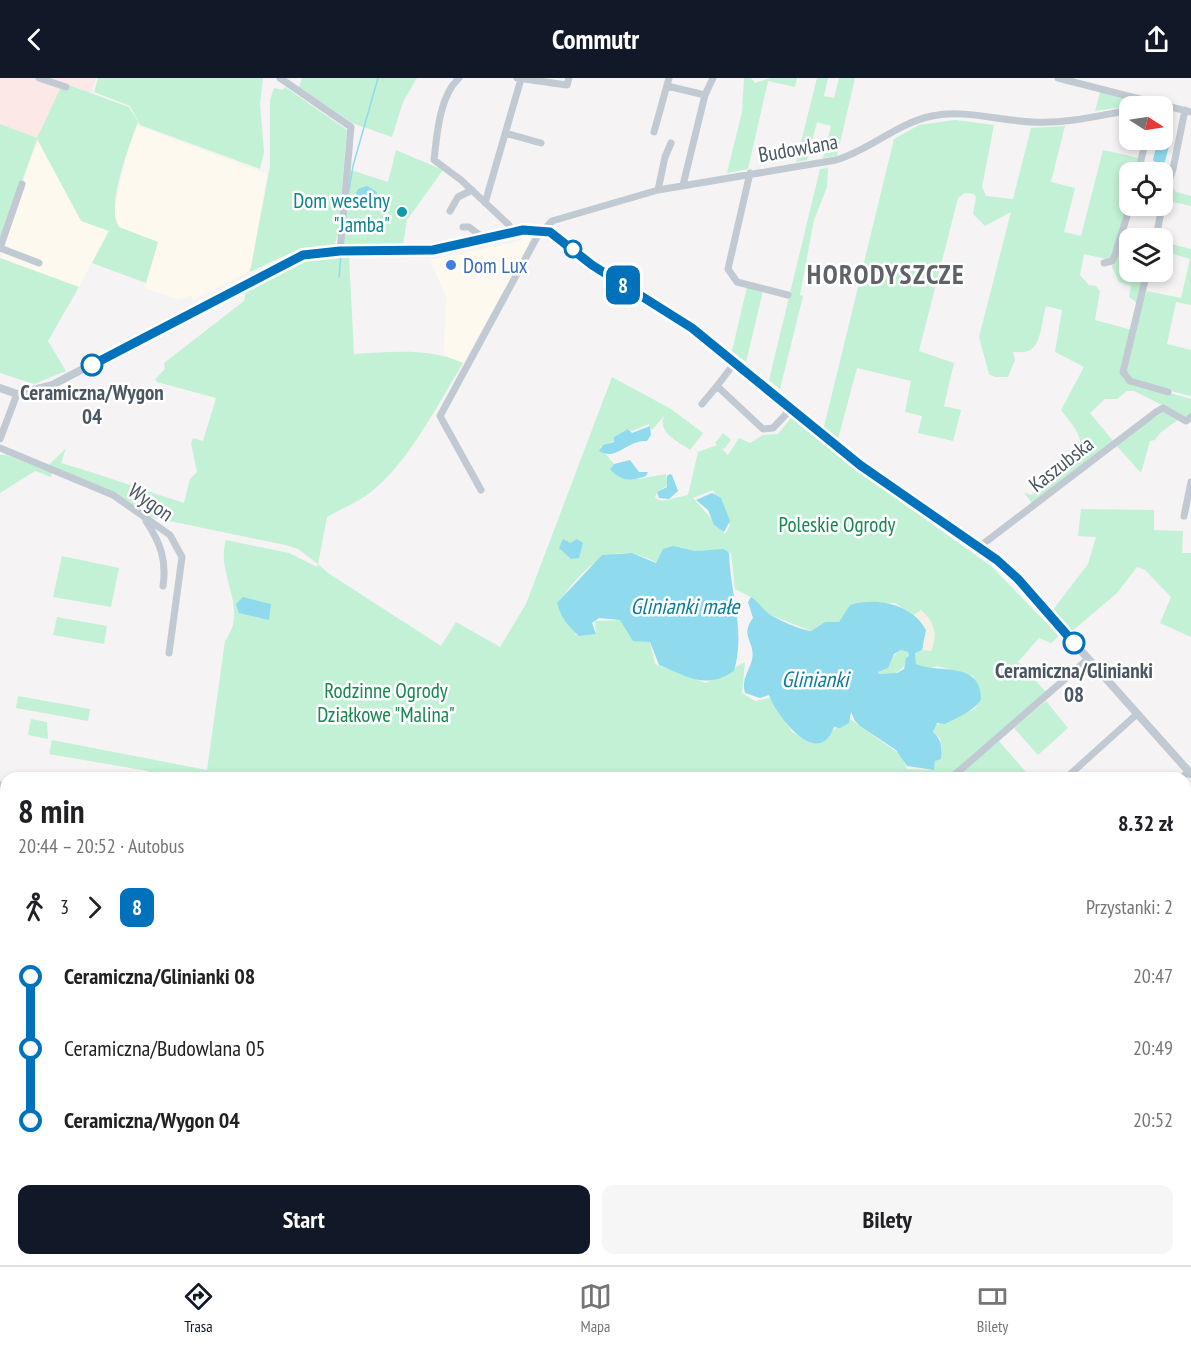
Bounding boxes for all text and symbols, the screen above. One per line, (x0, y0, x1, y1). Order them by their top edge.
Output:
text: Commutr (552, 22, 639, 56)
icon: back (18, 23, 51, 56)
icon: share (1140, 23, 1173, 56)
north arrow (1119, 96, 1173, 150)
map controls (1119, 96, 1173, 282)
street label: Budowlana (756, 128, 840, 168)
button: locate (1119, 162, 1173, 216)
place label: Dom weselny "Jamba" (293, 187, 390, 238)
marker: Dom weselny "Jamba" (395, 205, 409, 219)
button: layers (1119, 228, 1173, 282)
unlabelled marker (564, 240, 582, 258)
place label: Dom Lux (463, 252, 528, 279)
district label: HORODYSZCZE (807, 257, 965, 291)
marker: Dom Lux (444, 258, 458, 272)
line badge: 8 (604, 266, 642, 304)
text: 8 (618, 272, 628, 299)
marker: Ceramiczna/Wygon 04 (81, 354, 103, 376)
place label: Ceramiczna/Wygon 04 (20, 379, 164, 430)
street label: Kaszubska (1023, 430, 1099, 498)
street label: Wygon (123, 477, 179, 527)
park label: Poleskie Ogrody (779, 511, 896, 538)
water label: Glinianki małe (631, 592, 741, 620)
marker: Ceramiczna/Glinianki 08 (1063, 632, 1085, 654)
place label: Ceramiczna/Glinianki 08 (995, 657, 1153, 708)
water label: Glinianki (782, 665, 852, 693)
park label: Rodzinne Ogrody Działkowe "Malina" (317, 677, 455, 728)
text: 8 min (18, 789, 85, 832)
text: 8.32 zł (1118, 809, 1173, 837)
text: 20:44 – 20:52 · Autobus (18, 833, 184, 859)
icon: walk (18, 891, 51, 924)
icon: forward (78, 891, 111, 924)
text: 3 (60, 894, 69, 920)
text: 8 (132, 894, 142, 921)
text: Przystanki: 2 (1086, 894, 1173, 920)
text: Ceramiczna/Glinianki 08 (64, 962, 255, 990)
text: 20:47 (1133, 963, 1173, 989)
text: Ceramiczna/Budowlana 05 (64, 1034, 265, 1062)
text: 20:49 (1133, 1035, 1173, 1061)
text: Ceramiczna/Wygon 04 (64, 1106, 240, 1134)
text: 20:52 (1133, 1107, 1173, 1133)
button: Start (18, 1185, 590, 1254)
button: Bilety (602, 1185, 1173, 1254)
tab: Trasa (182, 1280, 215, 1336)
tab: Mapa (579, 1280, 612, 1336)
tab: Bilety (976, 1280, 1009, 1336)

